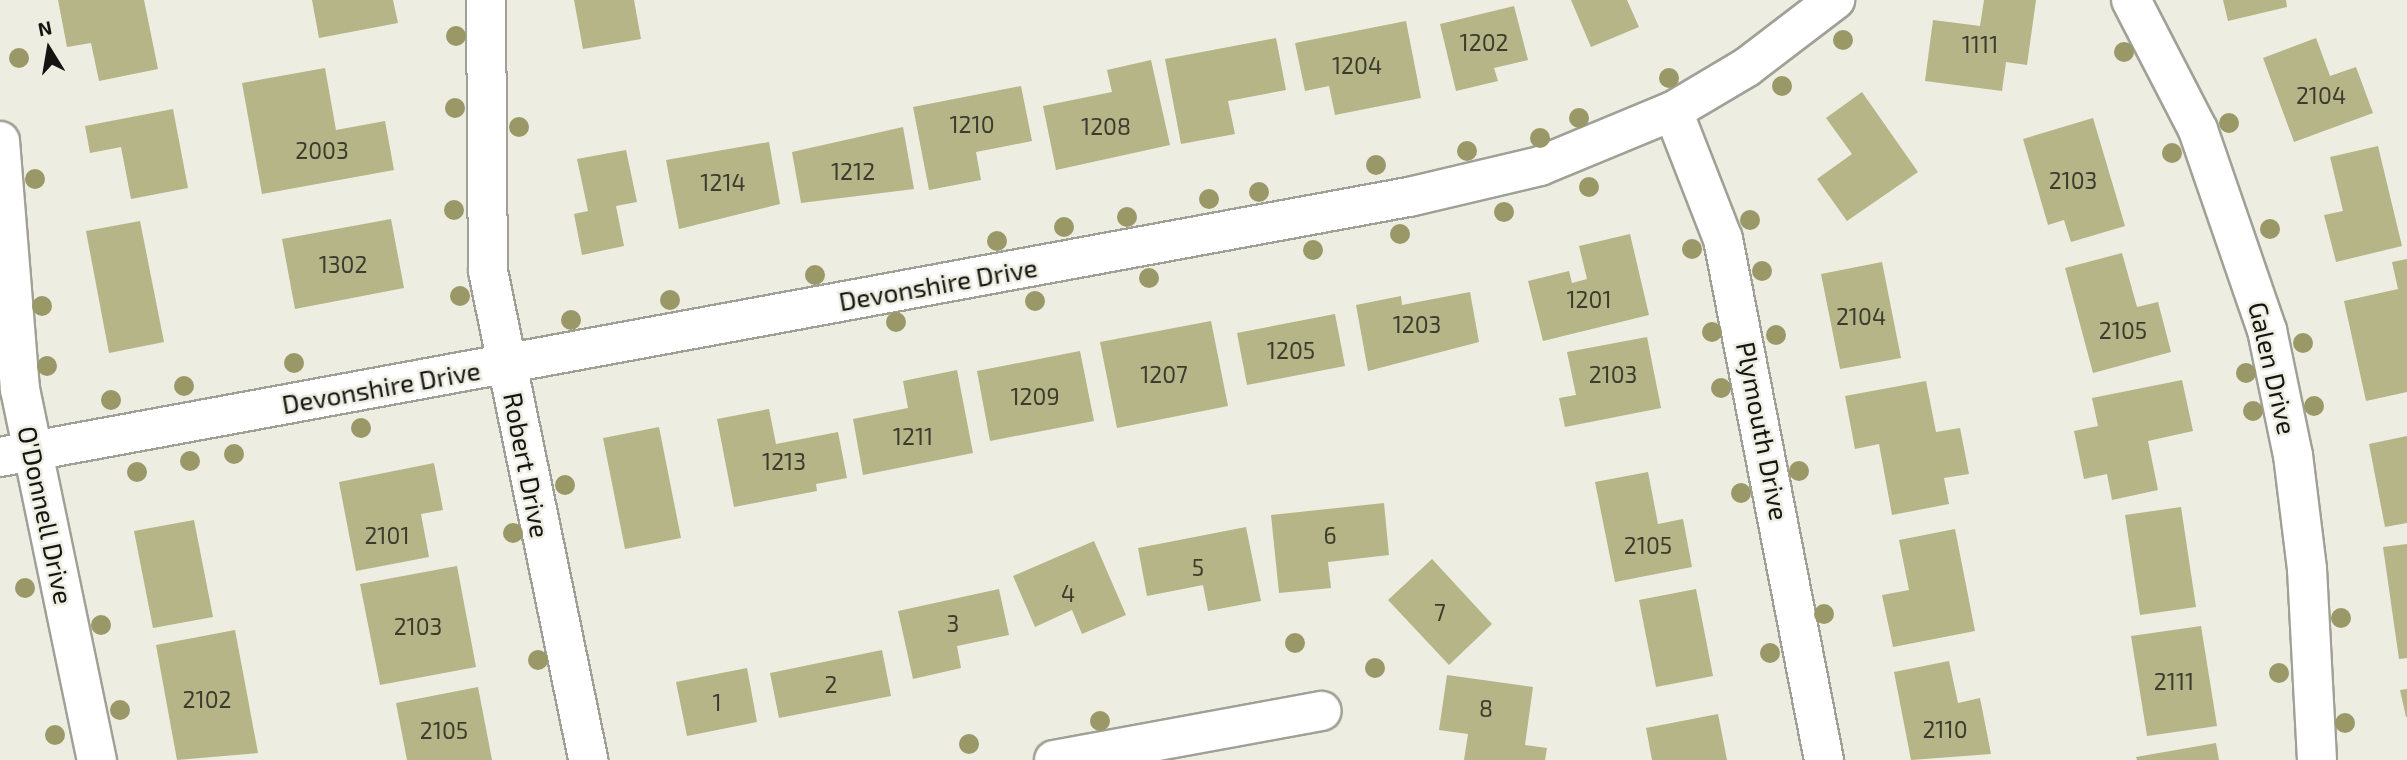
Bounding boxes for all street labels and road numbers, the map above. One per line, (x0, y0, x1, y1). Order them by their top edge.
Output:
street label: Devonshire Drive (836, 251, 1040, 317)
street label: Galen Drive (2243, 299, 2303, 437)
street label: Plymouth Drive (1730, 339, 1796, 523)
street label: Devonshire Drive (279, 354, 483, 420)
street label: Robert Drive (498, 390, 556, 540)
street label: O'Donnell Drive (12, 423, 80, 607)

